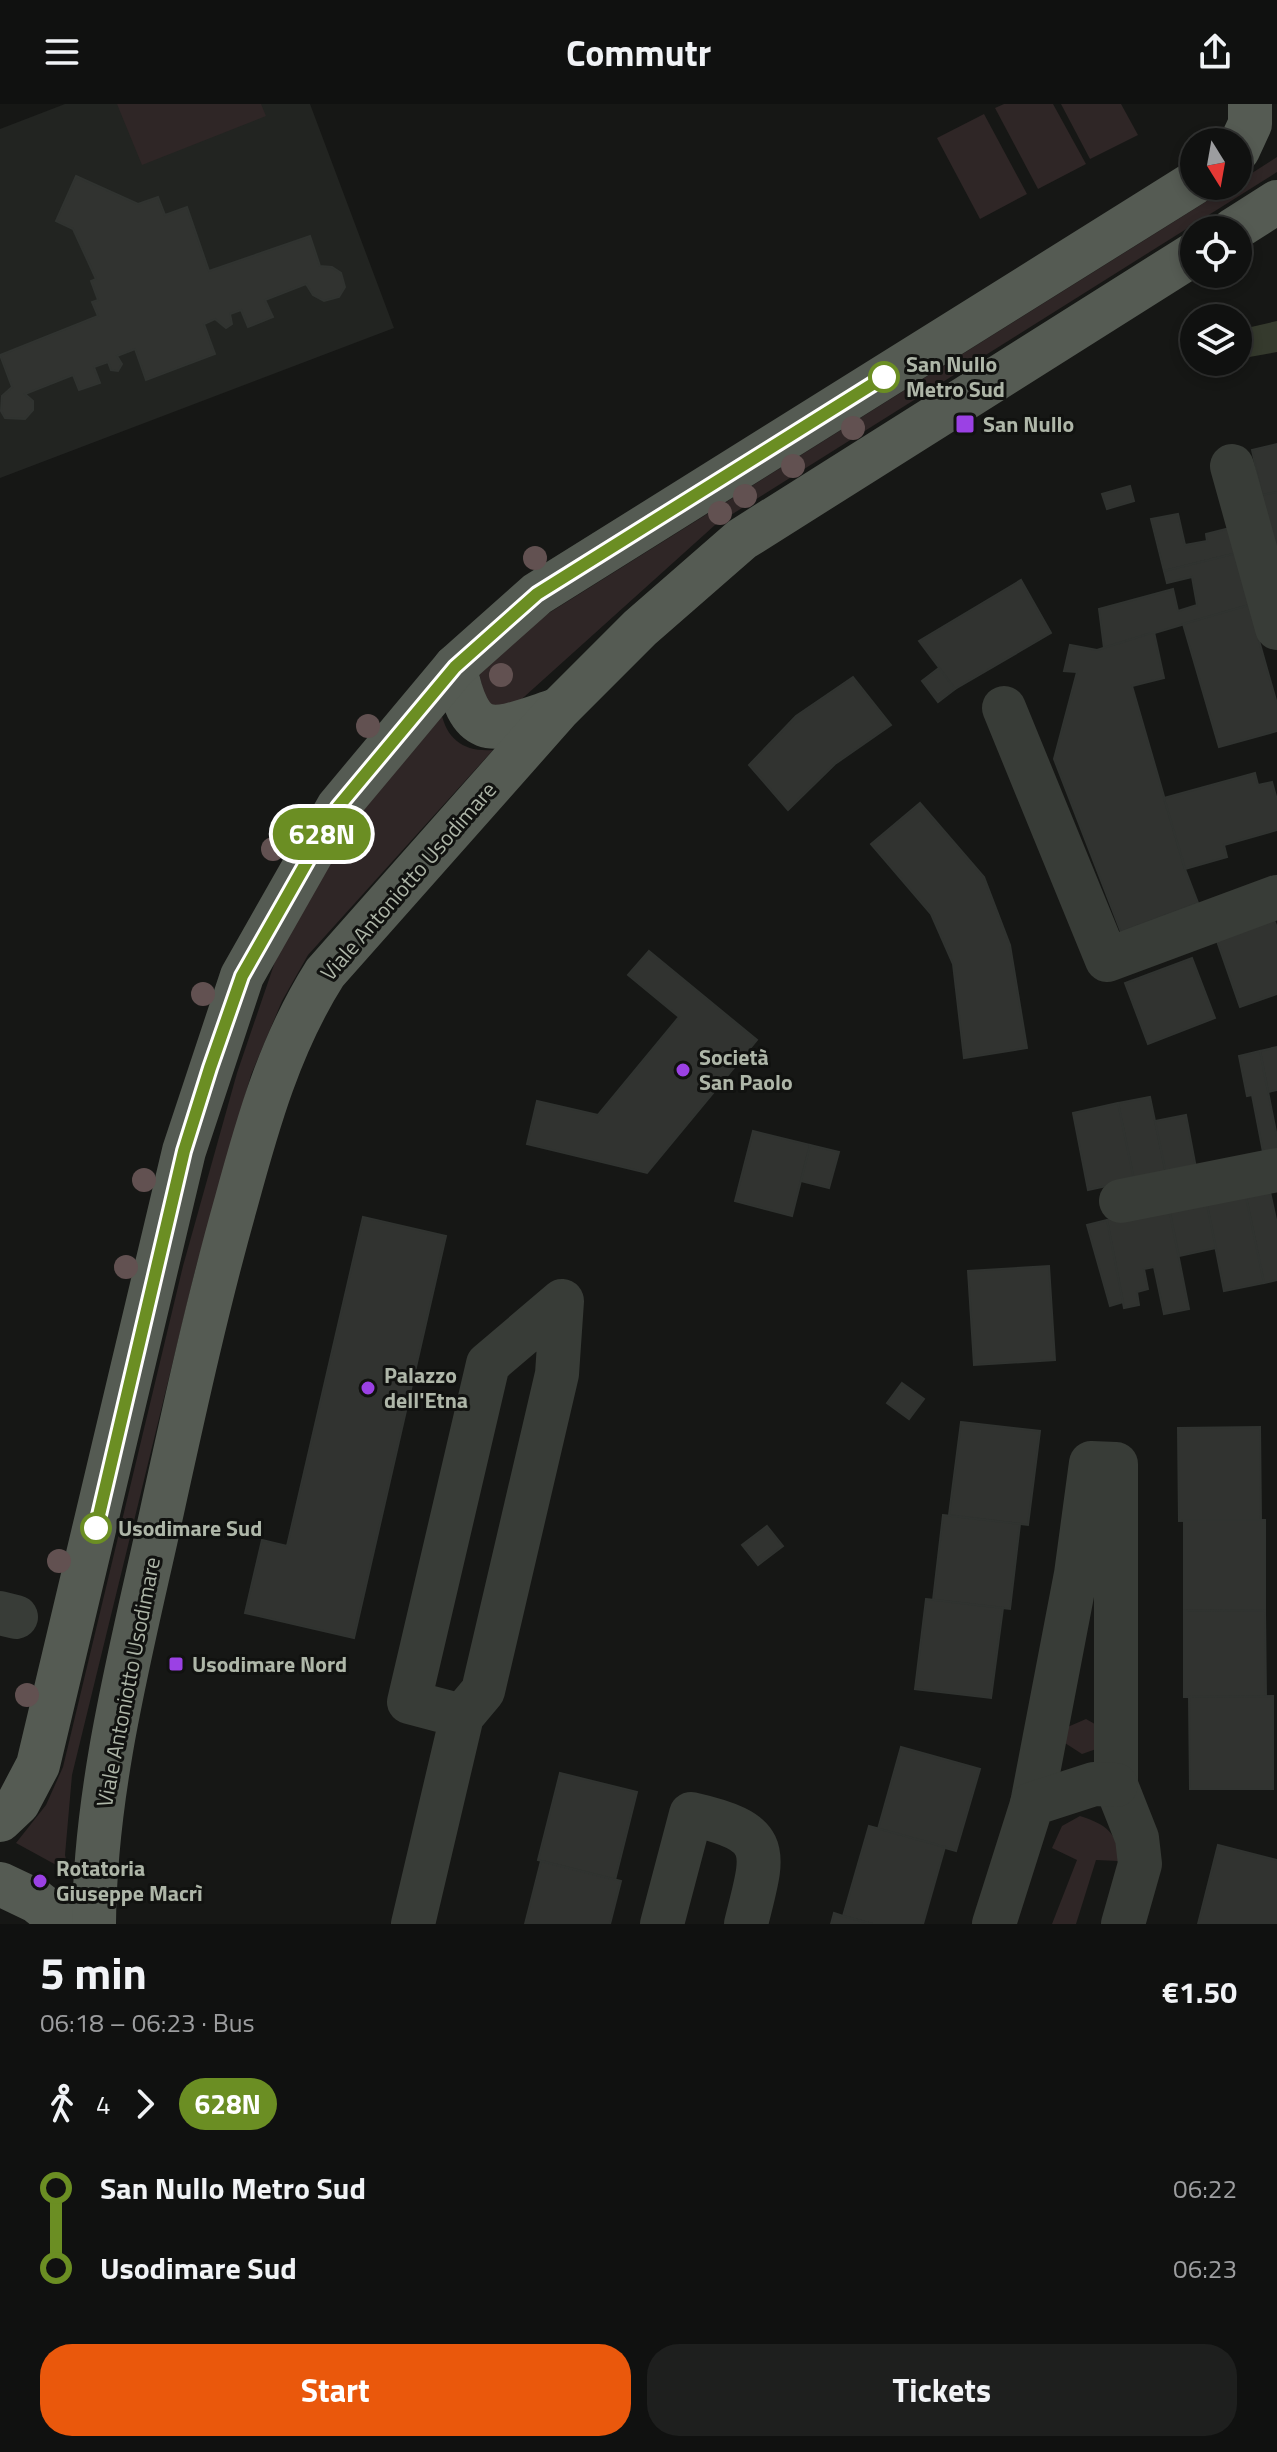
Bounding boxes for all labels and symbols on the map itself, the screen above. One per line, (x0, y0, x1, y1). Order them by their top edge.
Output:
north arrow (1180, 128, 1252, 200)
place label: San Nullo Metro Sud (906, 347, 1005, 406)
marker: San Nullo Metro Sud (869, 362, 899, 392)
place label: San Nullo (983, 407, 1074, 441)
marker: San Nullo (954, 413, 976, 435)
street label: Viale Antoniotto Usodimare (312, 774, 504, 988)
line badge: 628N (266, 808, 378, 860)
place label: Società San Paolo (699, 1040, 793, 1099)
marker: Società San Paolo (674, 1061, 692, 1079)
place label: Palazzo dell'Etna (384, 1358, 468, 1417)
marker: Palazzo dell'Etna (359, 1379, 377, 1397)
place label: Usodimare Sud (118, 1511, 262, 1545)
marker: Usodimare Sud (81, 1513, 111, 1543)
street label: Viale Antoniotto Usodimare (87, 1554, 169, 1810)
place label: Usodimare Nord (192, 1647, 347, 1681)
marker: Usodimare Nord (167, 1655, 185, 1673)
place label: Rotatoria Giuseppe Macrì (56, 1851, 203, 1910)
marker: Rotatoria Giuseppe Macrì (31, 1872, 49, 1890)

